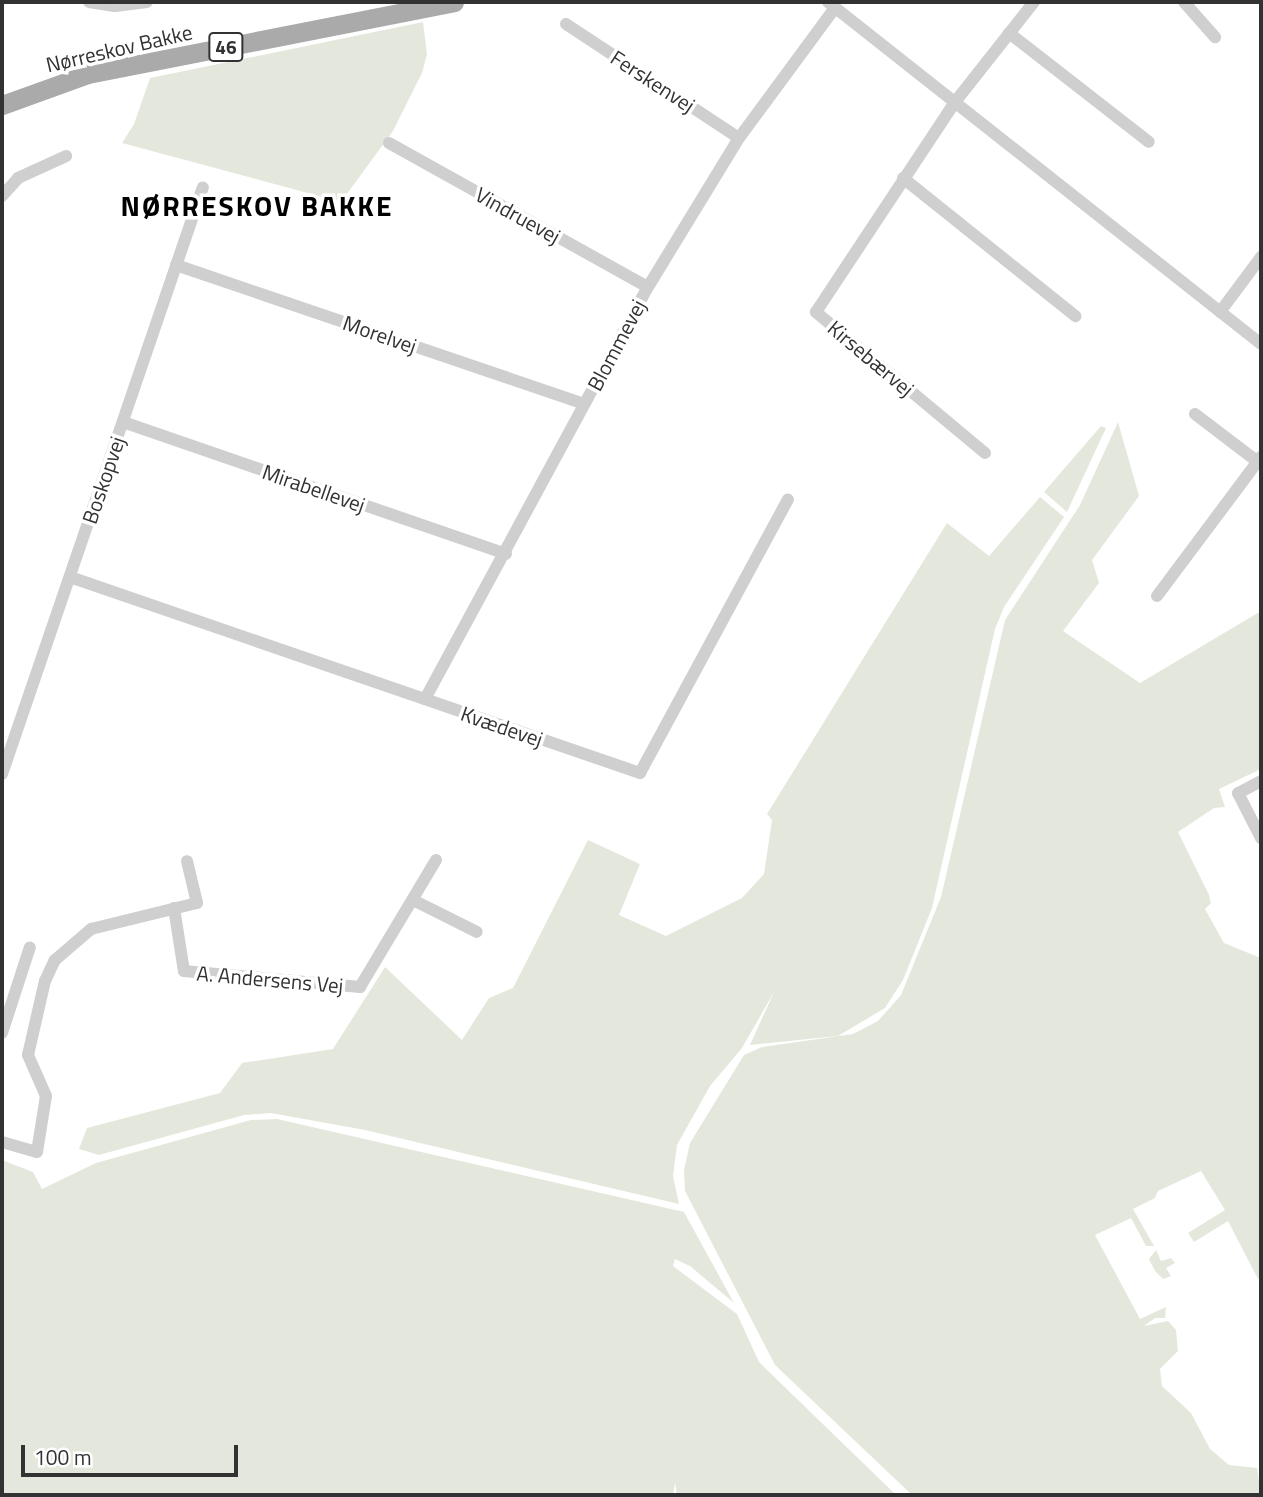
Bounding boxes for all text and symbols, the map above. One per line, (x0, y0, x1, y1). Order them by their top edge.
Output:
street label: Nørreskov Bakke (43, 19, 195, 77)
road number: 46 (207, 32, 245, 62)
street label: Ferskenvej (606, 45, 700, 117)
street label: Vindruevej (471, 181, 565, 249)
district label: NØRRESKOV BAKKE (122, 189, 392, 223)
street label: Blommevej (582, 295, 650, 395)
street label: Morelvej (340, 310, 420, 358)
street label: Kirsebærvej (823, 315, 919, 401)
street label: Boskopvej (76, 433, 130, 527)
street label: Mirabellevej (259, 459, 369, 517)
street label: Kvædevej (458, 700, 546, 752)
street label: A. Andersens Vej (196, 960, 344, 998)
scale bar (24, 1430, 242, 1474)
text: 100 m (34, 1441, 91, 1473)

